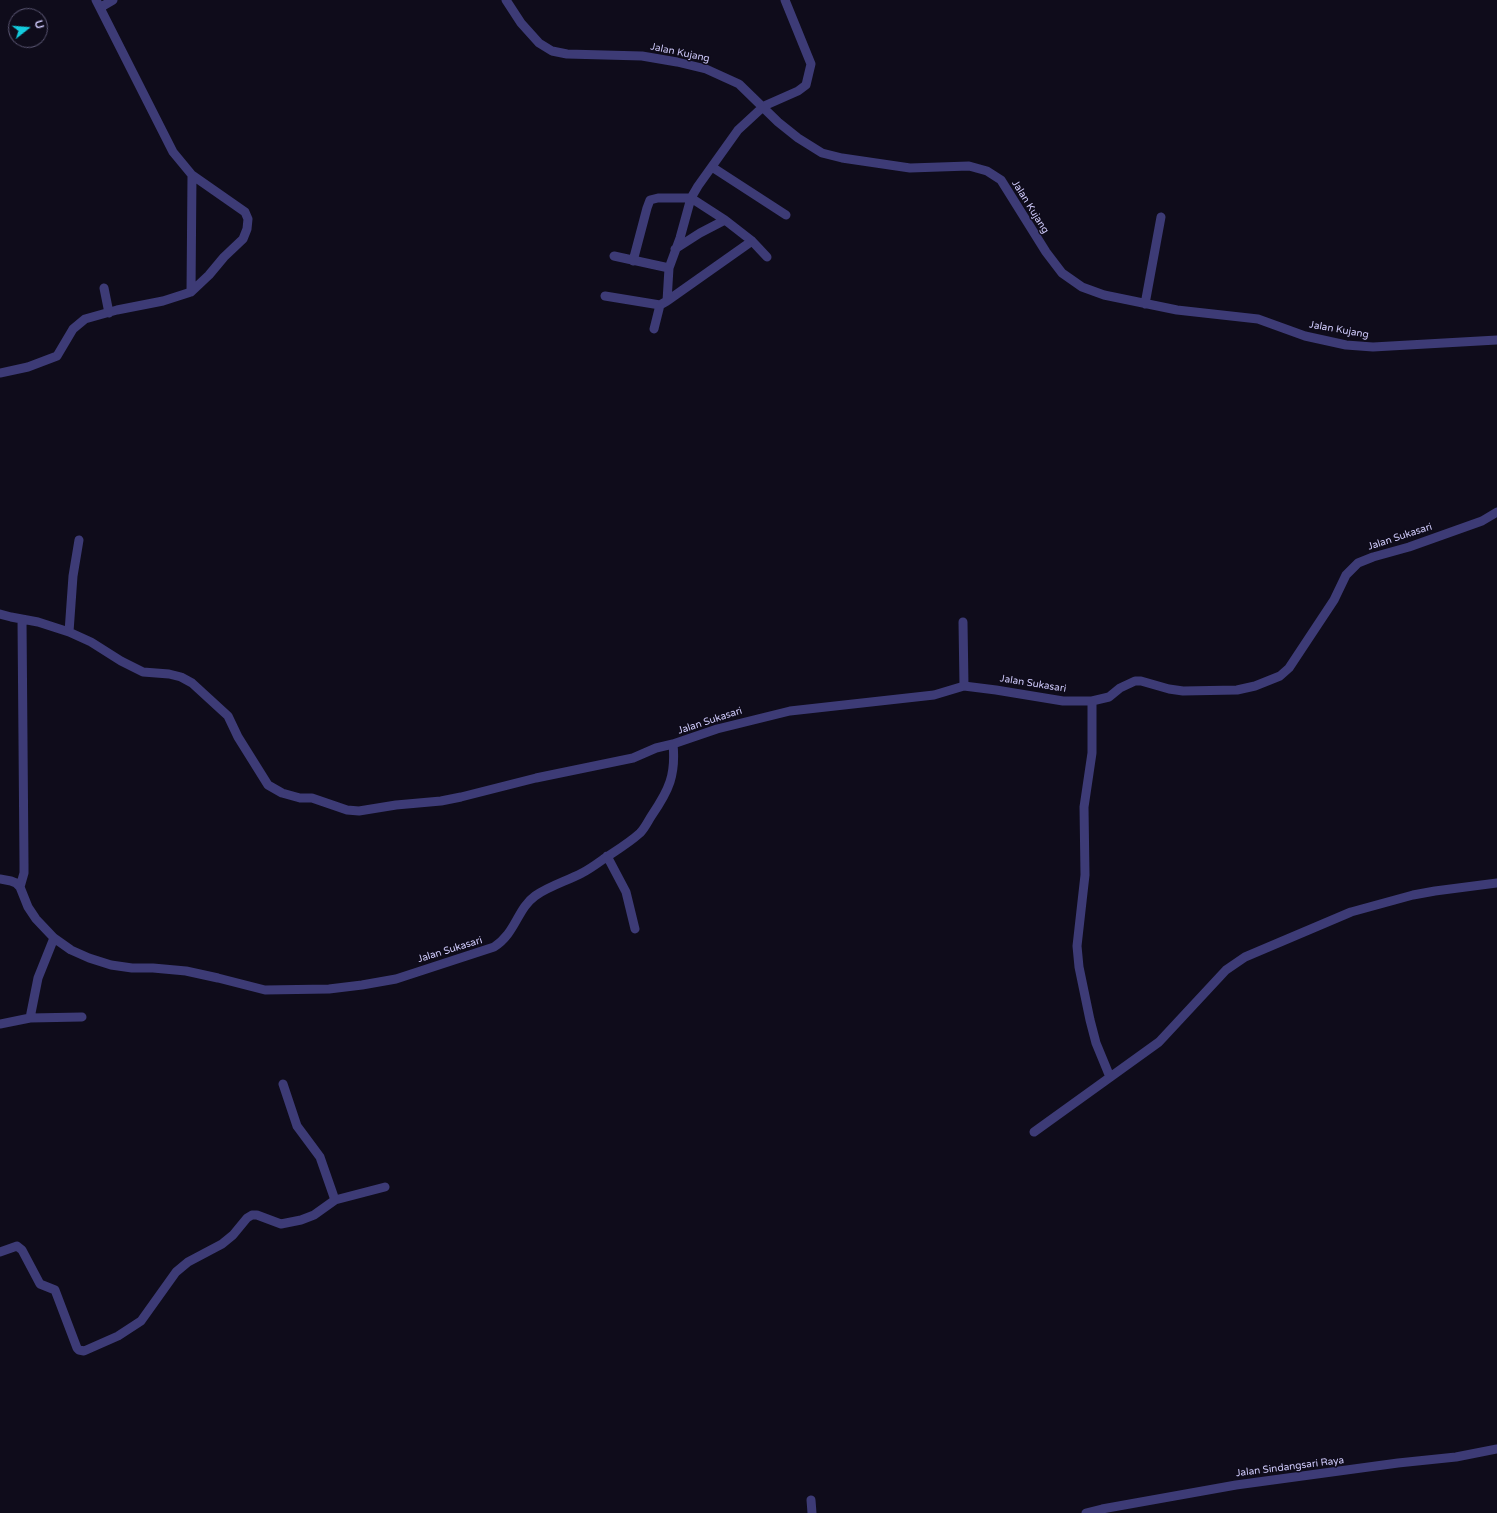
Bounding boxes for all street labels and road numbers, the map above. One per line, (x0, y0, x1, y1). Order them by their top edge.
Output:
street label: Jalan Kujang (649, 41, 711, 65)
street label: Jalan Kujang (1009, 178, 1051, 236)
street label: Jalan Kujang (1308, 319, 1370, 341)
street label: Jalan Sukasari (1366, 521, 1434, 553)
street label: Jalan Sukasari (999, 673, 1067, 695)
street label: Jalan Sukasari (676, 705, 744, 737)
street label: Jalan Sukasari (416, 934, 484, 966)
street label: Jalan Sindangsari Raya (1235, 1454, 1345, 1480)

